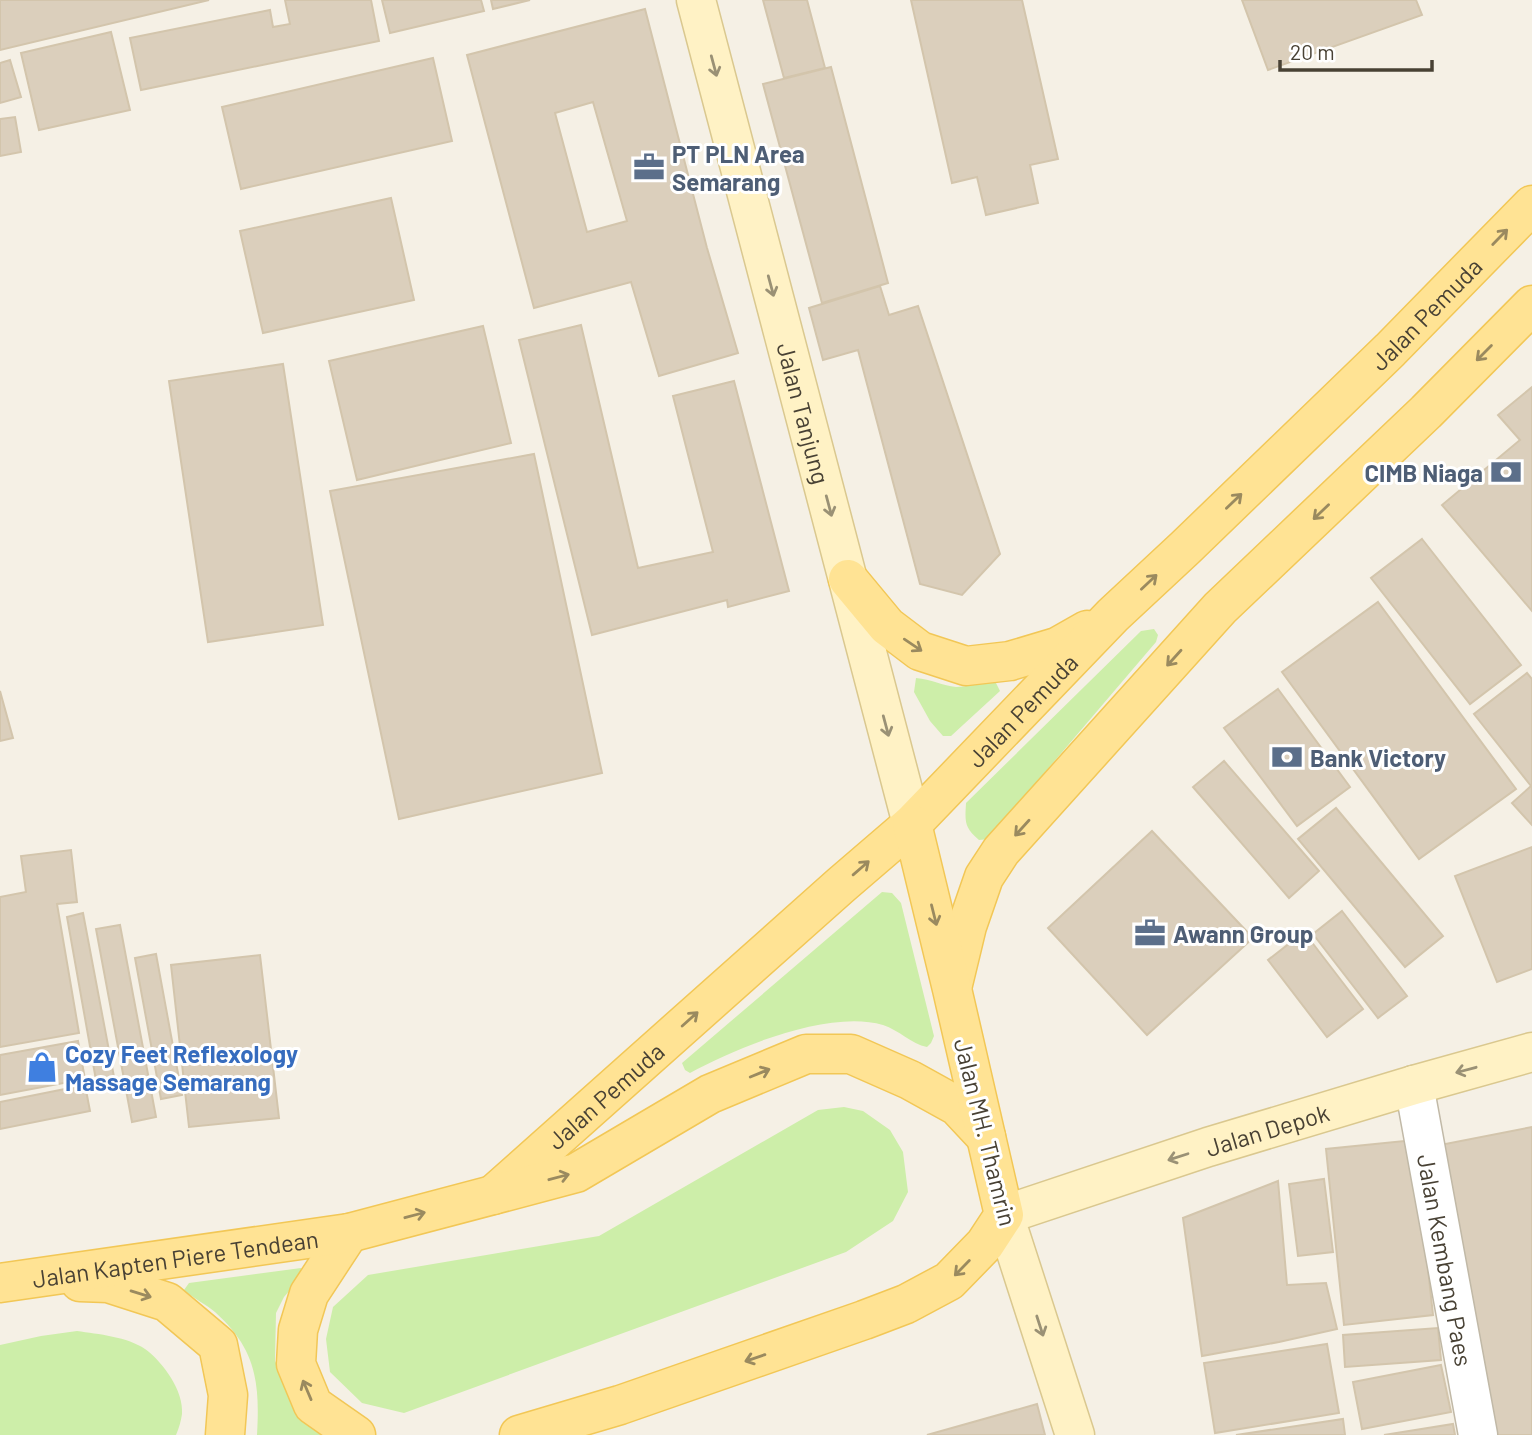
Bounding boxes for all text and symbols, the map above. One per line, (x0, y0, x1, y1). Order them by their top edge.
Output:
scale bar (1280, 28, 1432, 72)
text: 20 m (1290, 39, 1335, 64)
one-way arrow (708, 55, 721, 77)
place label: PT PLN Area Semarang (672, 139, 805, 196)
office icon: PT PLN Area Semarang (632, 150, 666, 184)
one-way arrow (1491, 229, 1508, 246)
street label: Jalan Pemuda (1364, 251, 1487, 376)
one-way arrow (765, 274, 778, 297)
street label: Jalan Tanjung (772, 339, 837, 487)
one-way arrow (1476, 344, 1493, 361)
bank icon: CIMB Niaga (1489, 455, 1523, 489)
place label: CIMB Niaga (1364, 458, 1483, 487)
one-way arrow (1225, 492, 1242, 509)
one-way arrow (823, 494, 836, 517)
one-way arrow (1313, 503, 1330, 520)
one-way arrow (1140, 573, 1157, 590)
one-way arrow (903, 638, 922, 652)
street label: Jalan Pemuda (961, 647, 1083, 773)
one-way arrow (1166, 649, 1182, 667)
one-way arrow (881, 715, 894, 737)
bank icon: Bank Victory (1270, 740, 1304, 774)
place label: Bank Victory (1310, 743, 1446, 772)
one-way arrow (1014, 819, 1030, 837)
one-way arrow (851, 860, 869, 876)
one-way arrow (928, 903, 941, 925)
office icon: Awann Group (1133, 916, 1167, 950)
place label: Awann Group (1173, 919, 1313, 948)
one-way arrow (681, 1011, 699, 1027)
street label: Jalan MH. Thamrin (949, 1035, 1023, 1229)
street label: Jalan Pemuda (541, 1036, 669, 1155)
place label: Cozy Feet Reflexology Massage Semarang (65, 1039, 298, 1096)
shop icon: Cozy Feet Reflexology Massage Semarang (25, 1050, 59, 1084)
one-way arrow (1455, 1065, 1477, 1078)
one-way arrow (749, 1066, 770, 1079)
street label: Jalan Depok (1202, 1097, 1332, 1161)
one-way arrow (1167, 1152, 1189, 1164)
street label: Jalan Kembang Paes (1412, 1152, 1480, 1369)
one-way arrow (547, 1170, 569, 1183)
one-way arrow (404, 1208, 426, 1221)
street label: Jalan Kapten Piere Tendean (30, 1223, 320, 1293)
one-way arrow (953, 1259, 970, 1276)
one-way arrow (130, 1288, 152, 1301)
one-way arrow (1035, 1315, 1047, 1337)
one-way arrow (744, 1352, 766, 1365)
one-way arrow (300, 1380, 313, 1402)

